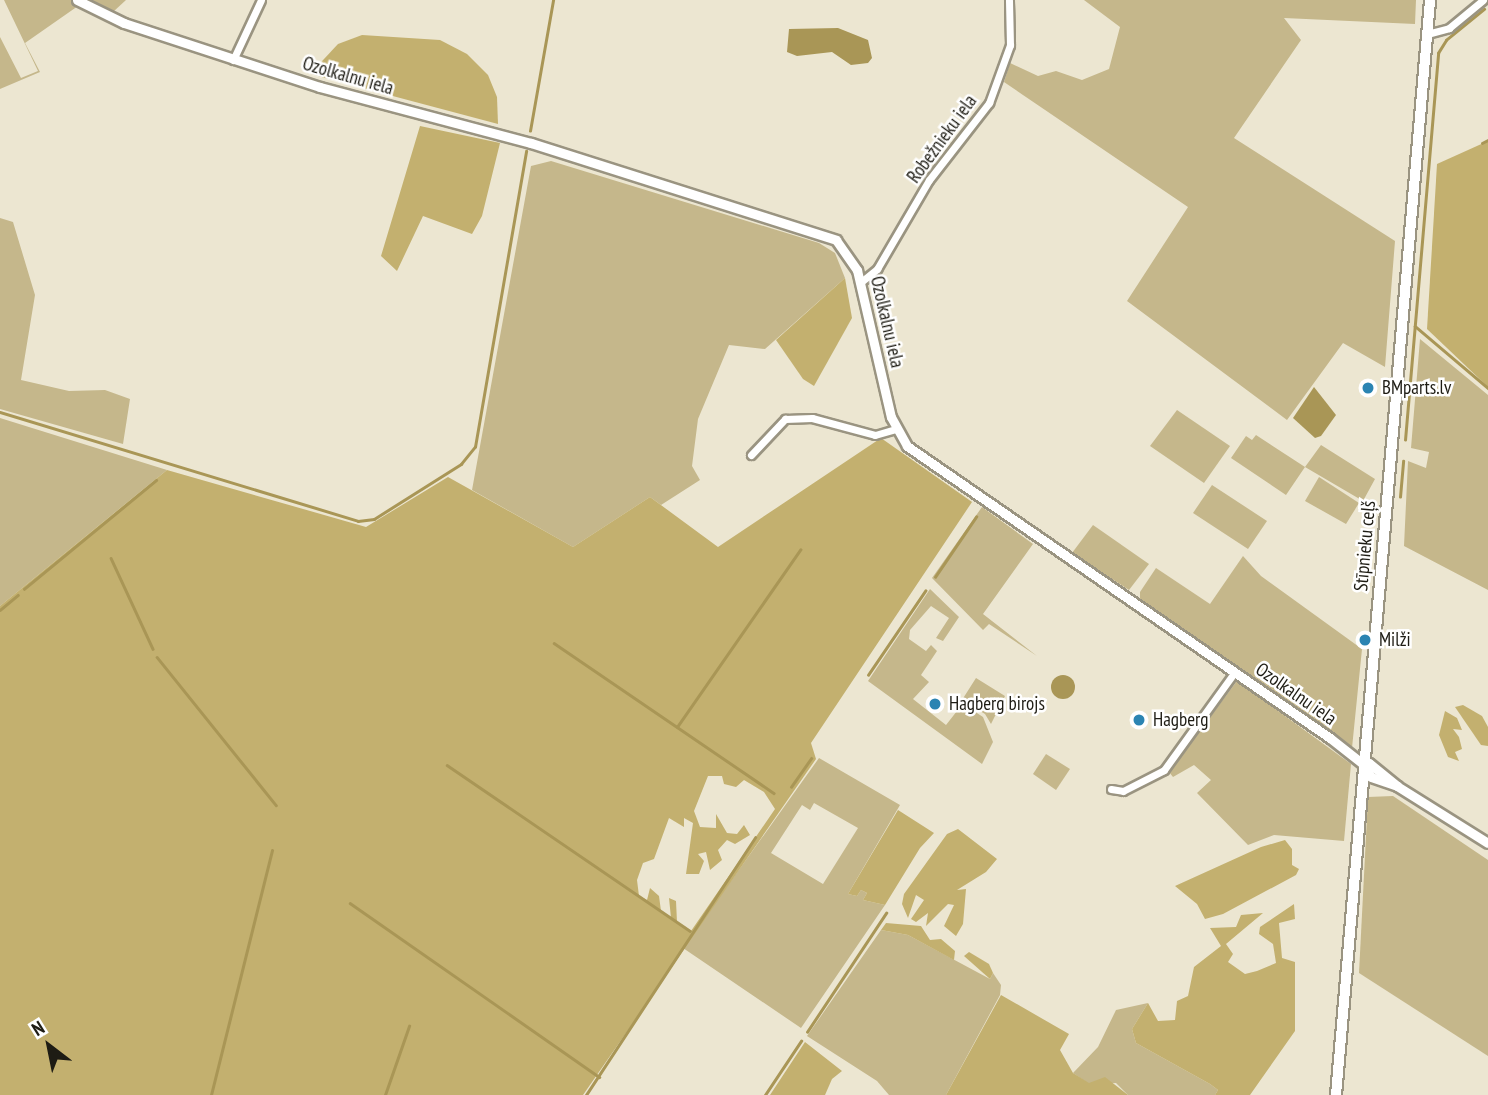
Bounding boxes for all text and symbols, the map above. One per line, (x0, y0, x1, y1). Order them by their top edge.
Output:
street label: Ozolkalnu iela (300, 52, 396, 100)
street label: Robežnieku iela (902, 91, 982, 187)
street label: Ozolkalnu iela (865, 274, 909, 370)
place label: BMparts.lv (1382, 377, 1451, 399)
marker: BMparts.lv (1360, 380, 1376, 396)
street label: Stīpnieku ceļš (1350, 500, 1380, 592)
place label: Milži (1379, 629, 1411, 651)
marker: Milži (1357, 632, 1373, 648)
street label: Ozolkalnu iela (1251, 658, 1341, 730)
place label: Hagberg birojs (949, 693, 1045, 715)
marker: Hagberg birojs (927, 696, 943, 712)
place label: Hagberg (1153, 709, 1208, 731)
marker: Hagberg (1131, 712, 1147, 728)
north arrow (14, 1011, 84, 1081)
text: N (27, 1015, 49, 1041)

